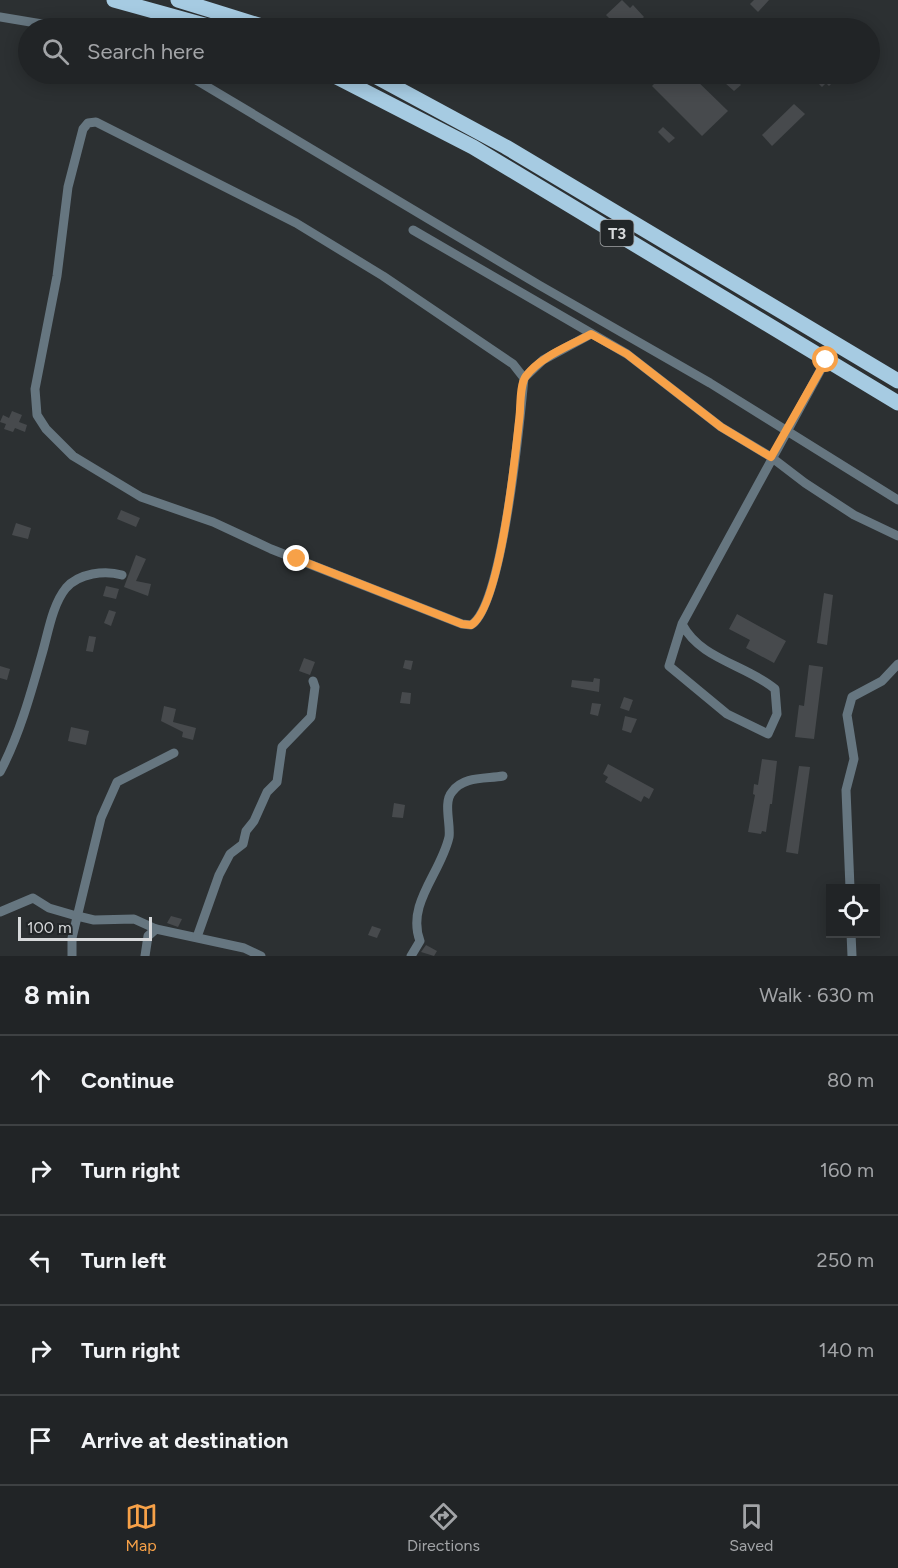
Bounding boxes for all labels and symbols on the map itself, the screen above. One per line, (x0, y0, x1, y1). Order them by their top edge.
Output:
road number: T3 (600, 220, 634, 246)
route start (812, 346, 838, 372)
route end (283, 545, 309, 571)
scale bar (18, 914, 152, 941)

